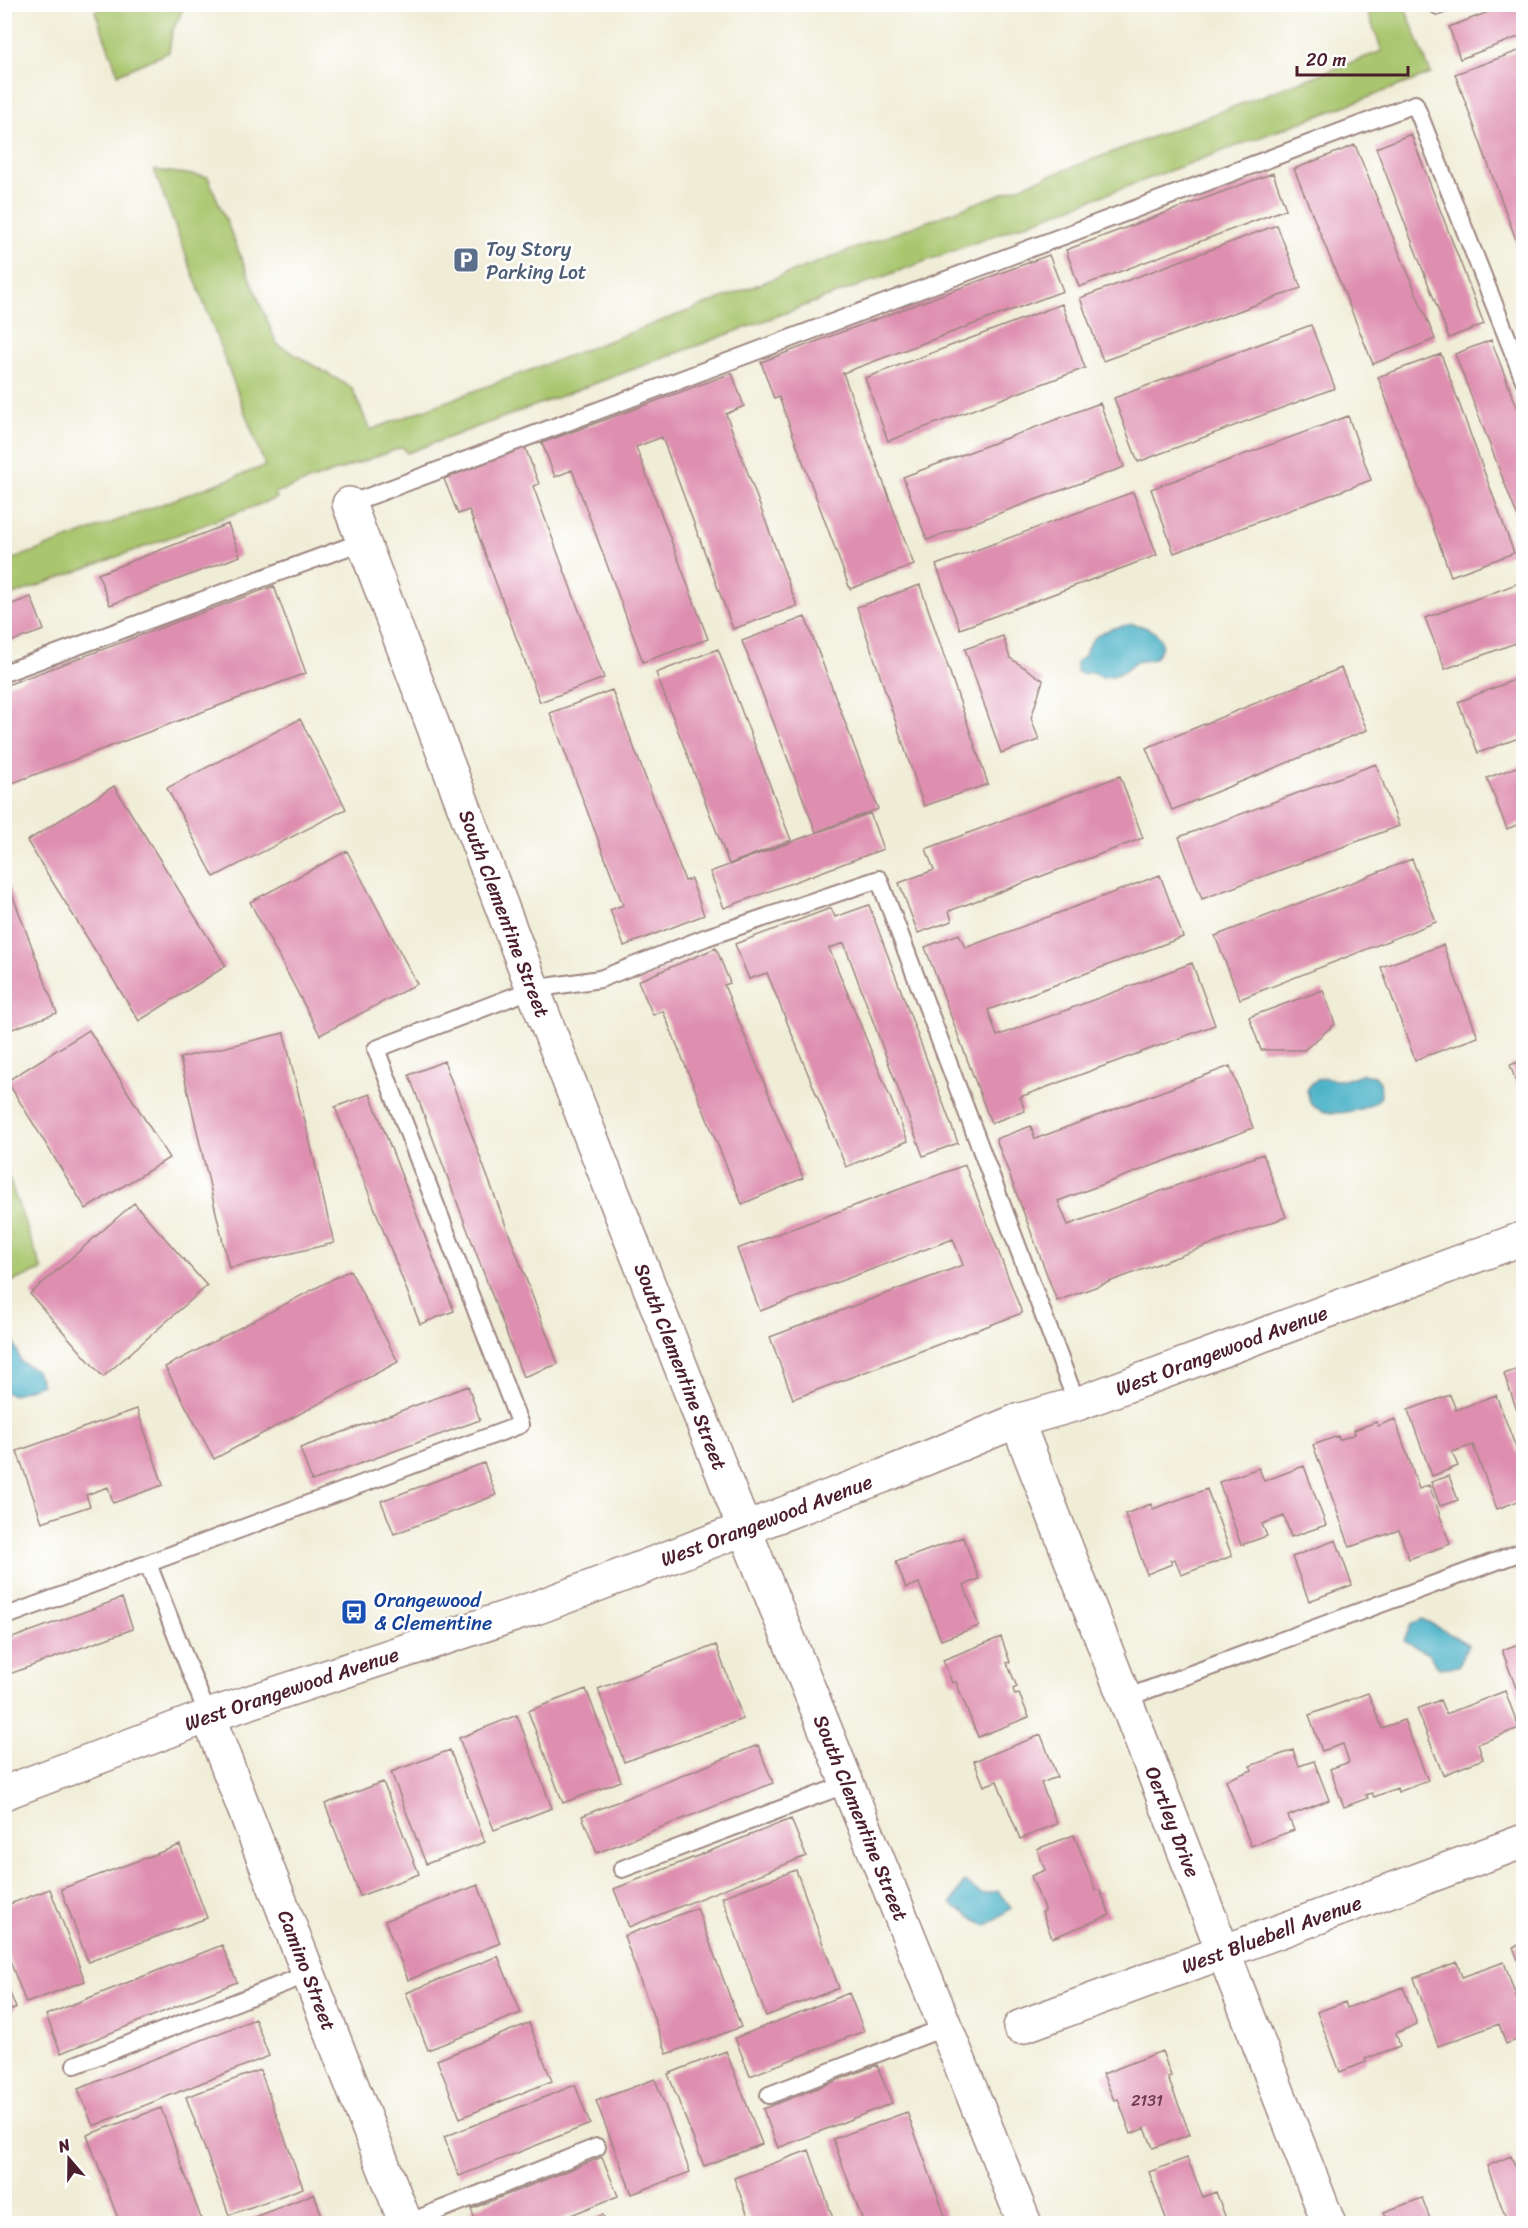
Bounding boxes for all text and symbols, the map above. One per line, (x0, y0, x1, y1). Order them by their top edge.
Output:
scale bar (1297, 39, 1408, 77)
text: 20 m (1306, 44, 1346, 76)
place label: Toy Story Parking Lot (486, 232, 587, 290)
parking icon: Toy Story Parking Lot (451, 245, 481, 275)
street label: South Clementine Street (449, 804, 560, 1023)
street label: South Clementine Street (624, 1257, 737, 1476)
street label: West Orangewood Avenue (1110, 1295, 1333, 1406)
street label: West Orangewood Avenue (655, 1464, 878, 1577)
place label: Orangewood & Clementine (374, 1583, 492, 1641)
bus stop icon: Orangewood & Clementine (339, 1597, 369, 1627)
street label: West Orangewood Avenue (179, 1637, 404, 1741)
street label: South Clementine Street (804, 1709, 919, 1927)
street label: Oertley Drive (1135, 1761, 1210, 1883)
street label: West Bluebell Avenue (1176, 1885, 1367, 1984)
street label: Camino Street (268, 1905, 347, 2036)
house number: 2131 (1131, 2086, 1163, 2115)
north arrow (39, 2129, 99, 2189)
text: N (53, 2130, 75, 2161)

